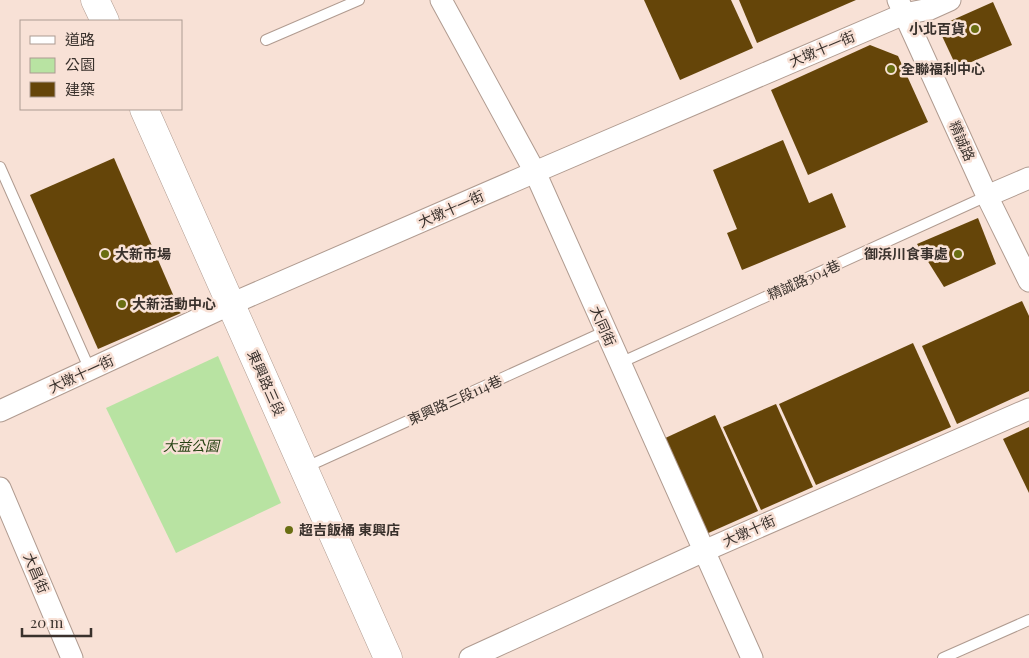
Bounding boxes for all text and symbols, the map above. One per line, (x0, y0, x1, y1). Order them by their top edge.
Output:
place label: 小北百貨 (909, 19, 965, 38)
legend (20, 20, 182, 110)
marker: 小北百貨 (969, 23, 981, 35)
street label: 大墩十一街 (786, 26, 858, 71)
text: 道路 (65, 29, 95, 49)
text: 公園 (65, 54, 95, 74)
place label: 全聯福利中心 (901, 59, 985, 78)
marker: 全聯福利中心 (885, 63, 897, 75)
text: 建築 (65, 79, 95, 99)
street label: 精誠路 (945, 118, 980, 164)
street label: 大墩十一街 (415, 186, 487, 231)
place label: 大新市場 (115, 244, 171, 263)
place label: 御浜川食事處 (864, 244, 948, 263)
marker: 大新市場 (99, 248, 111, 260)
marker: 御浜川食事處 (952, 248, 964, 260)
street label: 精誠路304巷 (764, 255, 843, 304)
place label: 大新活動中心 (132, 294, 216, 313)
marker: 大新活動中心 (116, 298, 128, 310)
street label: 大同街 (586, 303, 621, 349)
street label: 東興路三段 (244, 347, 289, 419)
street label: 大墩十一街 (45, 350, 117, 397)
street label: 東興路三段114巷 (405, 370, 505, 429)
park label: 大益公園 (163, 436, 221, 455)
street label: 大墩十街 (719, 510, 778, 551)
place label: 超吉飯桶 東興店 (299, 520, 400, 539)
marker: 超吉飯桶 東興店 (283, 524, 295, 536)
street label: 大昌街 (20, 550, 53, 596)
scale bar (22, 606, 91, 638)
text: 20 m (30, 612, 64, 632)

